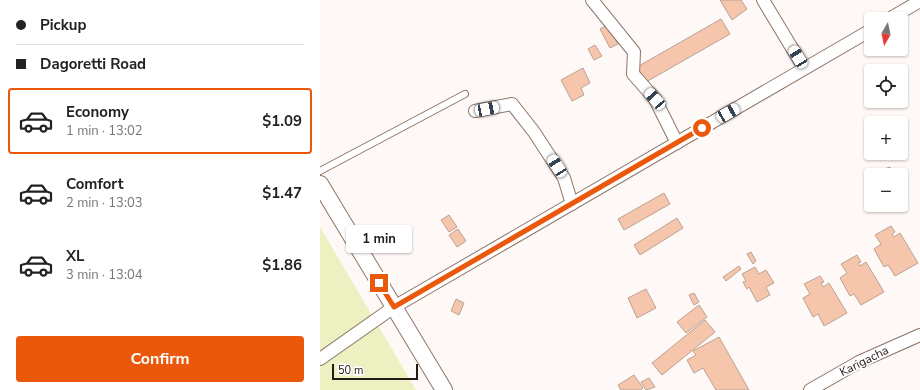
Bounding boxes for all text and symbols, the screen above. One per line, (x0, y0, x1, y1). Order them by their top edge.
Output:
north arrow (864, 12, 908, 56)
map controls (864, 12, 908, 212)
text: Pickup (40, 15, 86, 35)
car (787, 44, 809, 70)
text: Dagoretti Road (40, 54, 146, 74)
button: locate (864, 64, 908, 108)
car (643, 86, 667, 112)
car (474, 101, 500, 117)
text: Economy (66, 102, 129, 122)
car (715, 102, 741, 124)
icon: car (18, 103, 54, 139)
text: $1.09 (262, 111, 302, 131)
button: + (864, 116, 908, 160)
route start (693, 119, 711, 137)
text: 1 min · 13:02 (66, 122, 142, 140)
car (545, 153, 569, 179)
button: − (864, 168, 908, 212)
text: Comfort (66, 174, 123, 194)
icon: car (18, 175, 54, 211)
text: $1.47 (262, 183, 302, 203)
text: 2 min · 13:03 (66, 194, 142, 212)
callout: 1 min (346, 225, 412, 253)
text: 1 min (362, 230, 396, 248)
text: XL (66, 246, 85, 266)
icon: car (18, 247, 54, 283)
text: $1.86 (262, 255, 302, 275)
text: 3 min · 13:04 (66, 266, 142, 284)
route end (370, 274, 388, 292)
button: Confirm (16, 336, 304, 382)
street label: Karigacha (837, 342, 891, 380)
scale bar (332, 362, 418, 381)
text: 50 m (338, 363, 363, 378)

